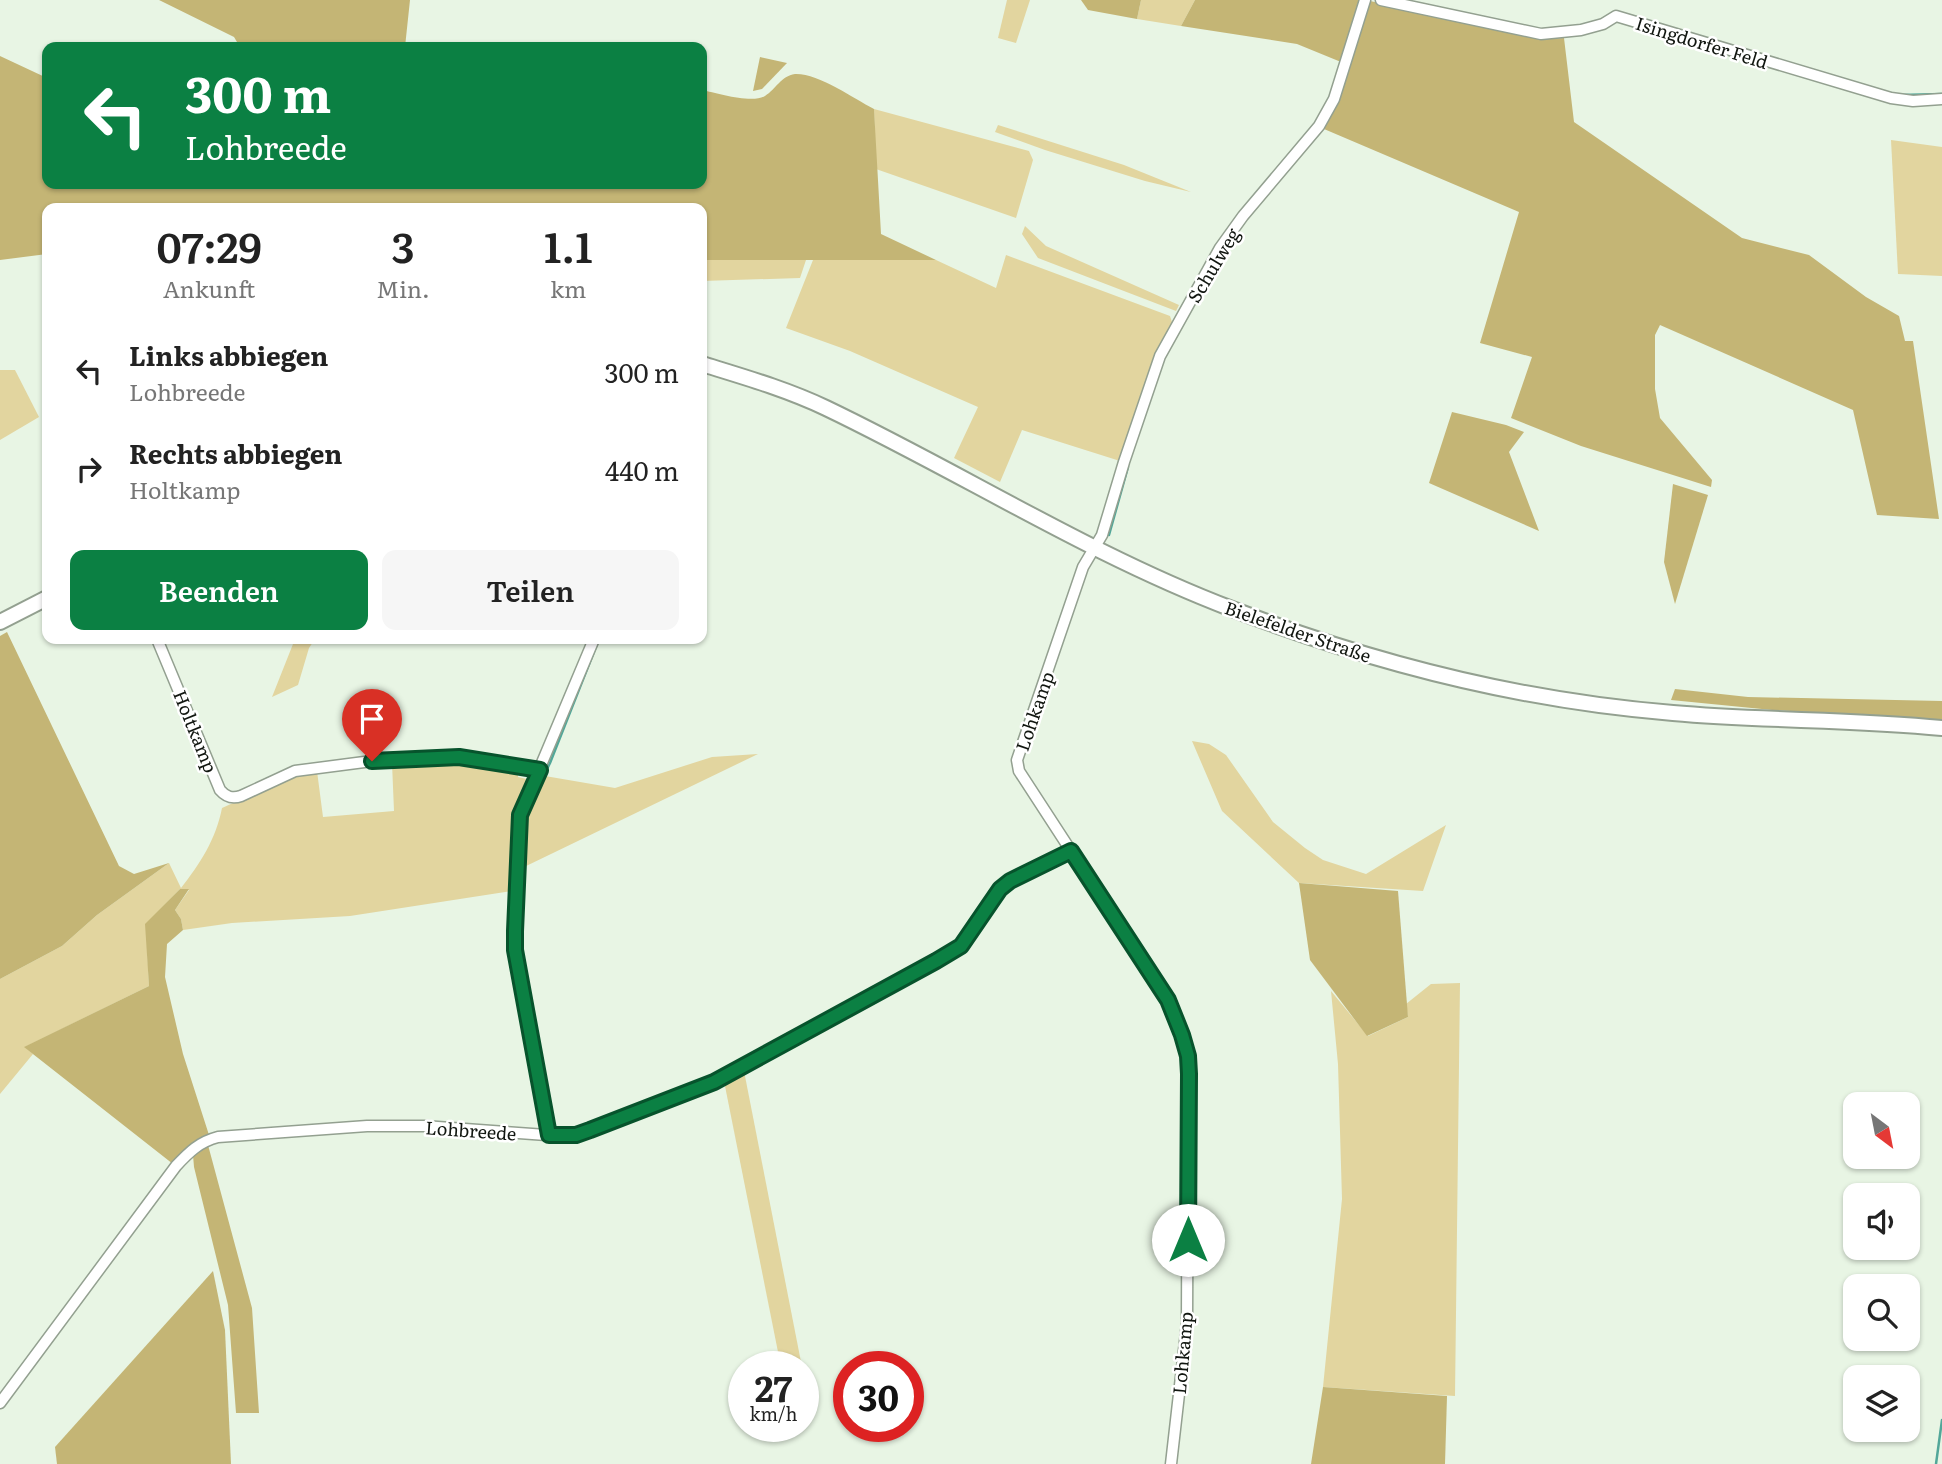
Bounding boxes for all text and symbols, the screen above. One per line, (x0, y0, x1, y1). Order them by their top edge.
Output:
street label: Isingdorfer Feld (1632, 9, 1772, 75)
text: 300 m (185, 55, 331, 128)
icon: left (70, 70, 161, 161)
text: Lohbreede (185, 122, 347, 170)
text: 07:29 (156, 214, 262, 276)
text: 3 (391, 214, 415, 276)
text: 1.1 (544, 214, 593, 276)
street label: Schulweg (1180, 222, 1246, 307)
text: Ankunft (163, 271, 255, 305)
text: Min. (376, 271, 430, 305)
text: km (550, 271, 586, 305)
text: Links abbiegen (129, 335, 328, 374)
icon: left (70, 352, 108, 390)
text: 300 m (604, 352, 679, 391)
text: Lohbreede (129, 374, 245, 408)
text: Rechts abbiegen (129, 433, 342, 472)
icon: right (70, 450, 108, 488)
text: 440 m (605, 450, 679, 489)
text: Holtkamp (129, 472, 240, 506)
button: Beenden (70, 550, 368, 630)
button: Teilen (382, 550, 679, 630)
street label: Bielefelder Straße (1221, 593, 1375, 669)
street label: Lohkamp (1008, 668, 1060, 754)
street label: Holtkamp (167, 686, 225, 776)
pin (342, 689, 402, 761)
icon: arrive (353, 700, 391, 738)
north arrow (1843, 1092, 1920, 1169)
map controls (1843, 1092, 1920, 1442)
street label: Lohbreede (425, 1113, 517, 1147)
button: sound (1843, 1183, 1920, 1260)
position arrow (1151, 1203, 1225, 1277)
button: search (1843, 1274, 1920, 1351)
street label: Lohkamp (1165, 1311, 1199, 1395)
speed limit sign: 30 (833, 1351, 924, 1442)
text: 27 (755, 1361, 792, 1413)
button: layers (1843, 1365, 1920, 1442)
text: km/h (750, 1400, 797, 1427)

